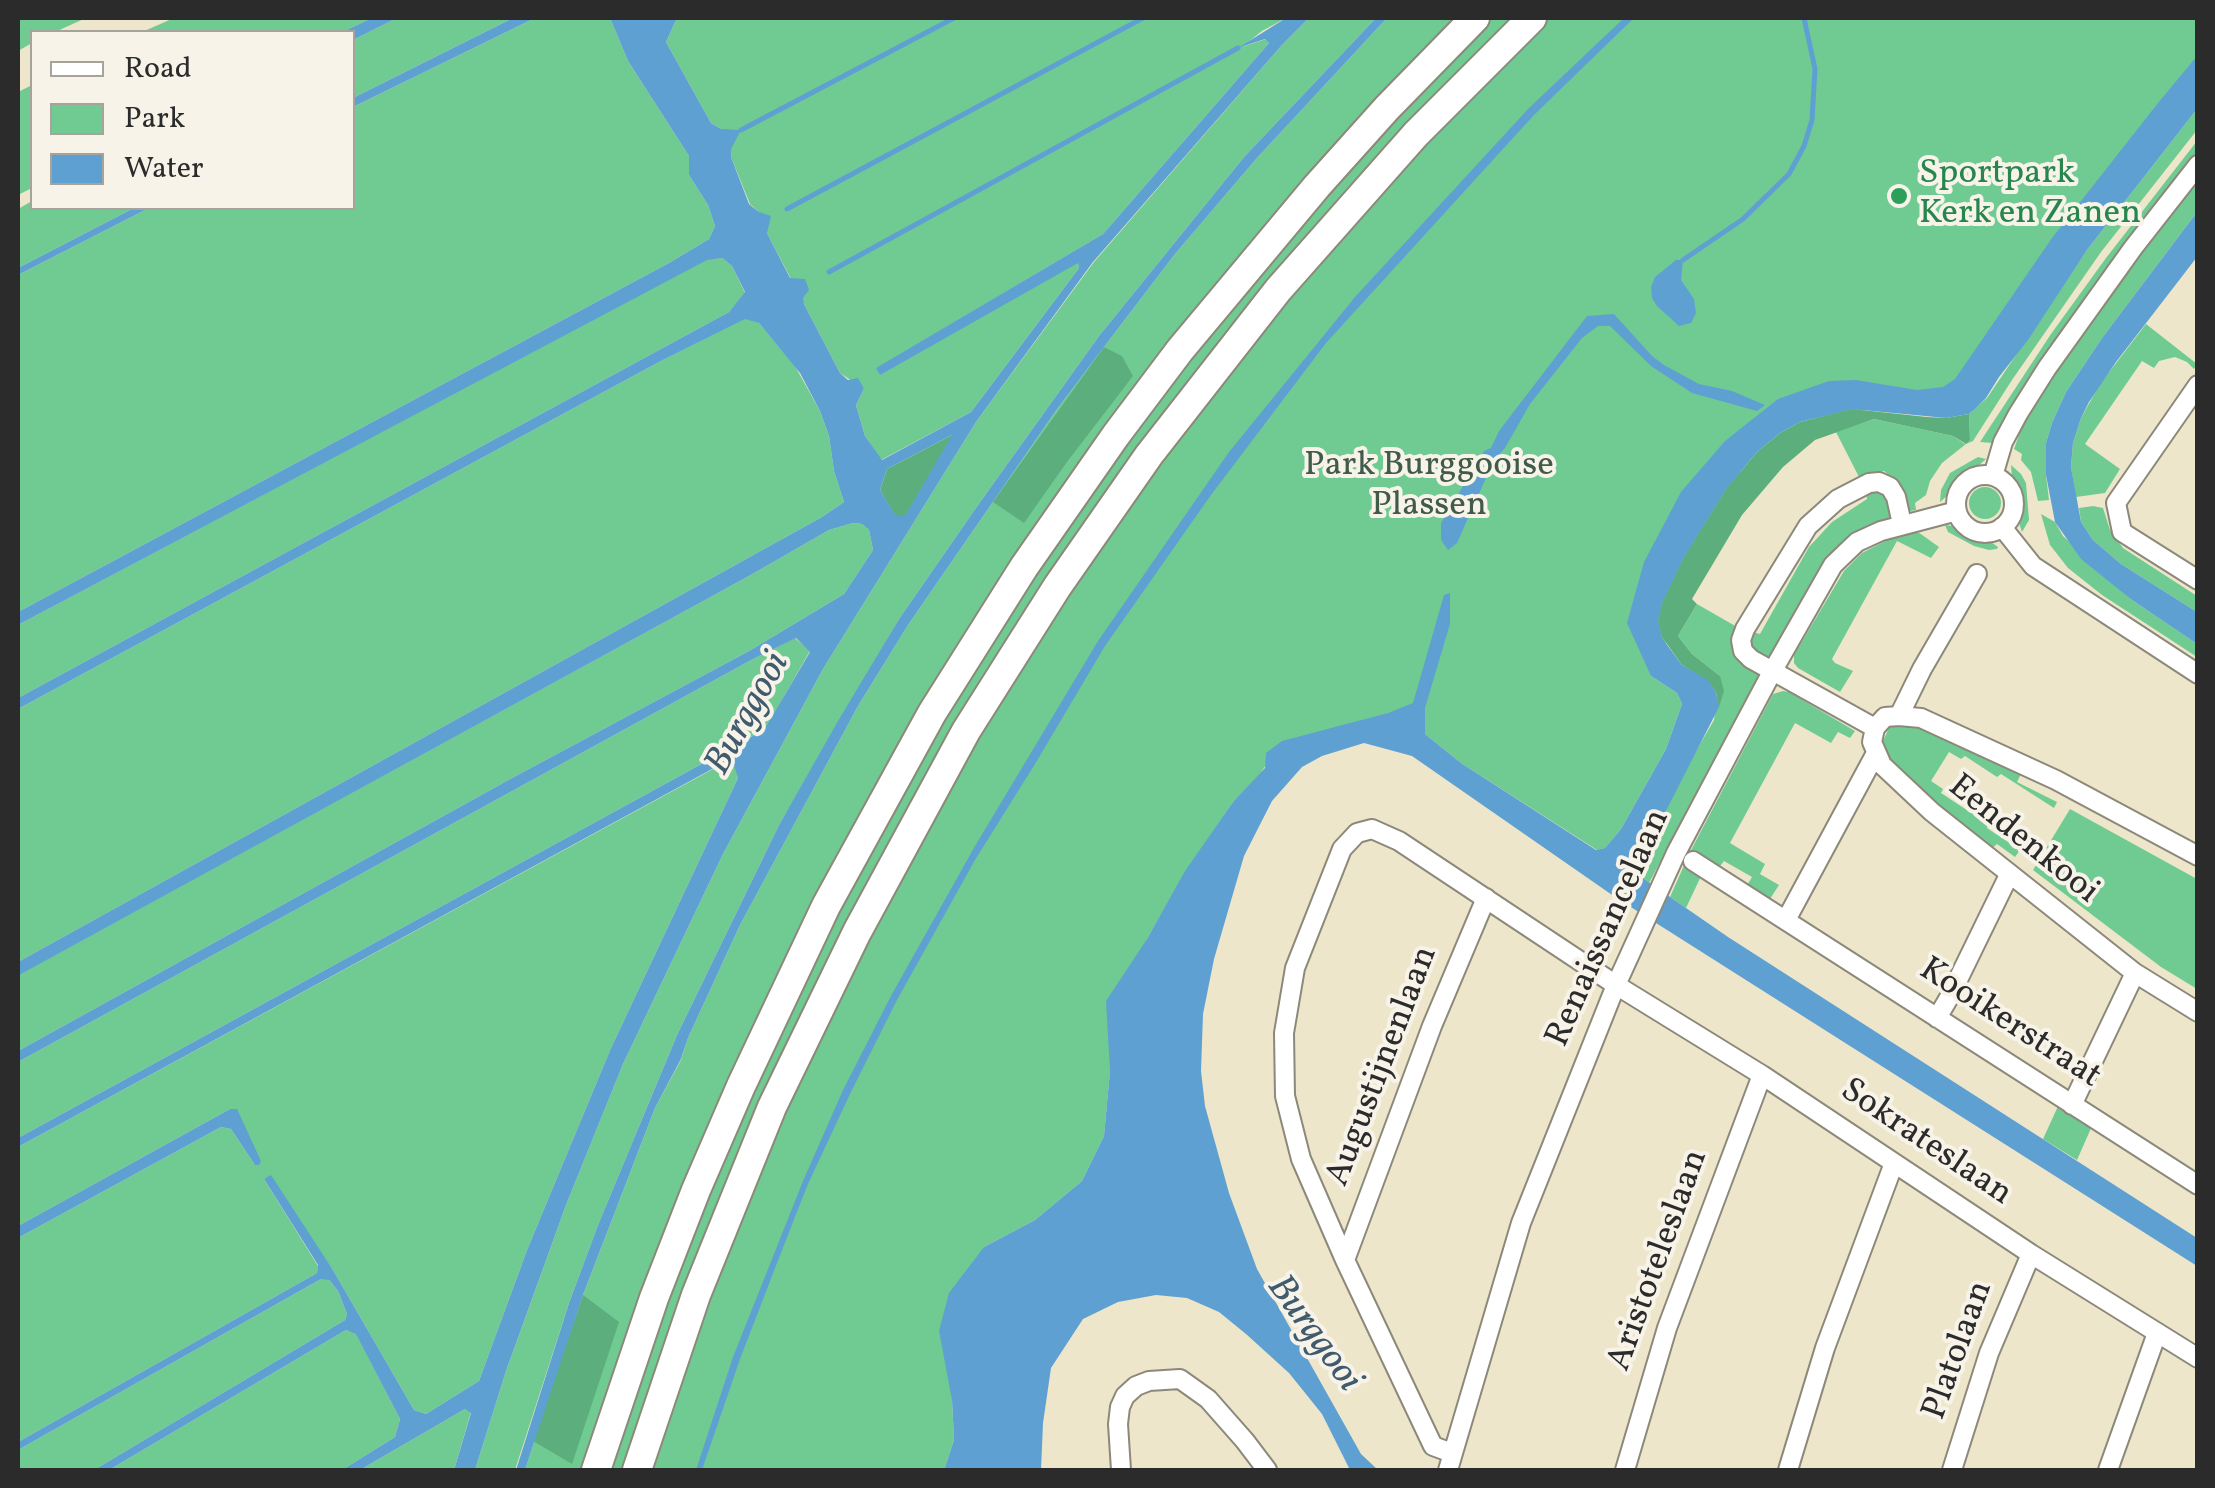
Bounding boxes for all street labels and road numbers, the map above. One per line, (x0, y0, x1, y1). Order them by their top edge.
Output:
street label: Eendenkooi (1938, 767, 2106, 915)
street label: Renaissancelaan (1539, 804, 1681, 1054)
street label: Augustijnenlaan (1319, 941, 1449, 1193)
street label: Kooikerstraat (1910, 951, 2108, 1099)
street label: Sokrateslaan (1831, 1071, 2019, 1217)
street label: Aristoteleslaan (1601, 1145, 1719, 1377)
street label: Platolaan (1916, 1276, 2004, 1426)

